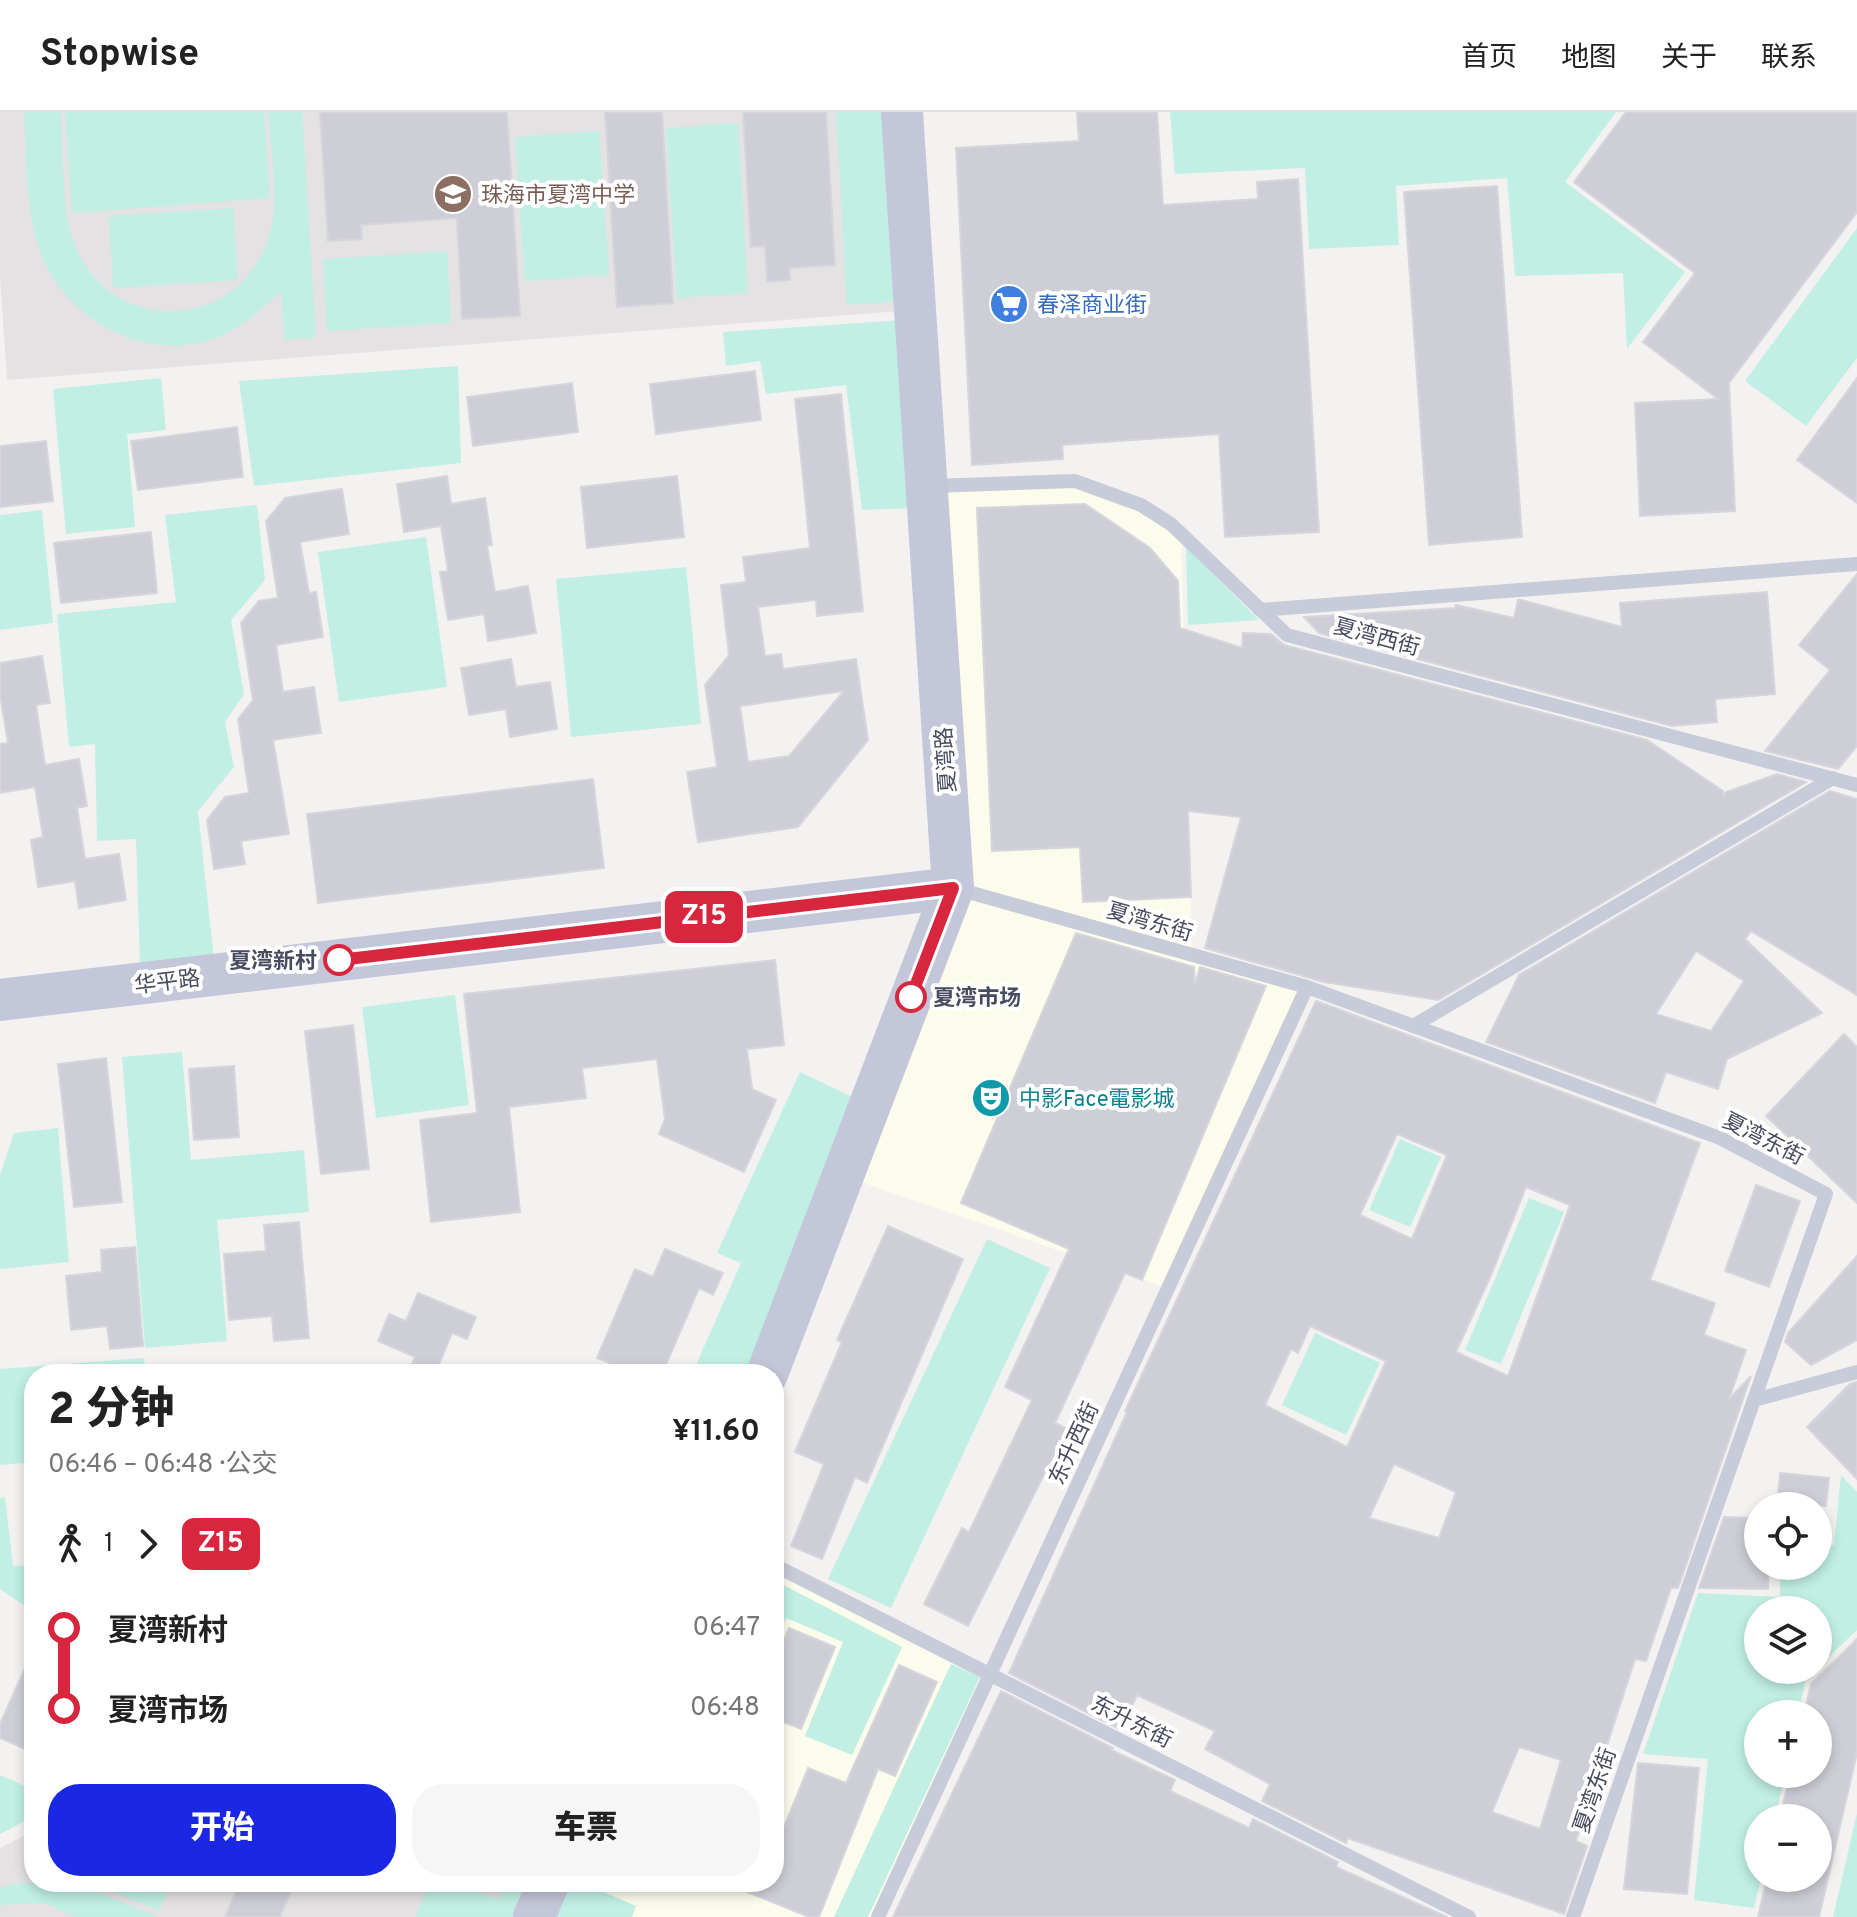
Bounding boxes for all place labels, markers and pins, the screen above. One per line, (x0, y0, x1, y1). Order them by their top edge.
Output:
school or university icon: 珠海市夏湾中学 (432, 173, 474, 215)
place label: 珠海市夏湾中学 (481, 183, 635, 210)
supermarket icon: 春泽商业街 (988, 283, 1030, 325)
place label: 春泽商业街 (1037, 293, 1147, 320)
marker: 夏湾新村 (324, 945, 354, 975)
place label: 夏湾新村 (229, 948, 317, 976)
marker: 夏湾市场 (896, 982, 926, 1012)
place label: 夏湾市场 (933, 985, 1021, 1013)
theatre icon: 中影Face電影城 (970, 1077, 1012, 1119)
place label: 中影Face電影城 (1019, 1087, 1175, 1114)

